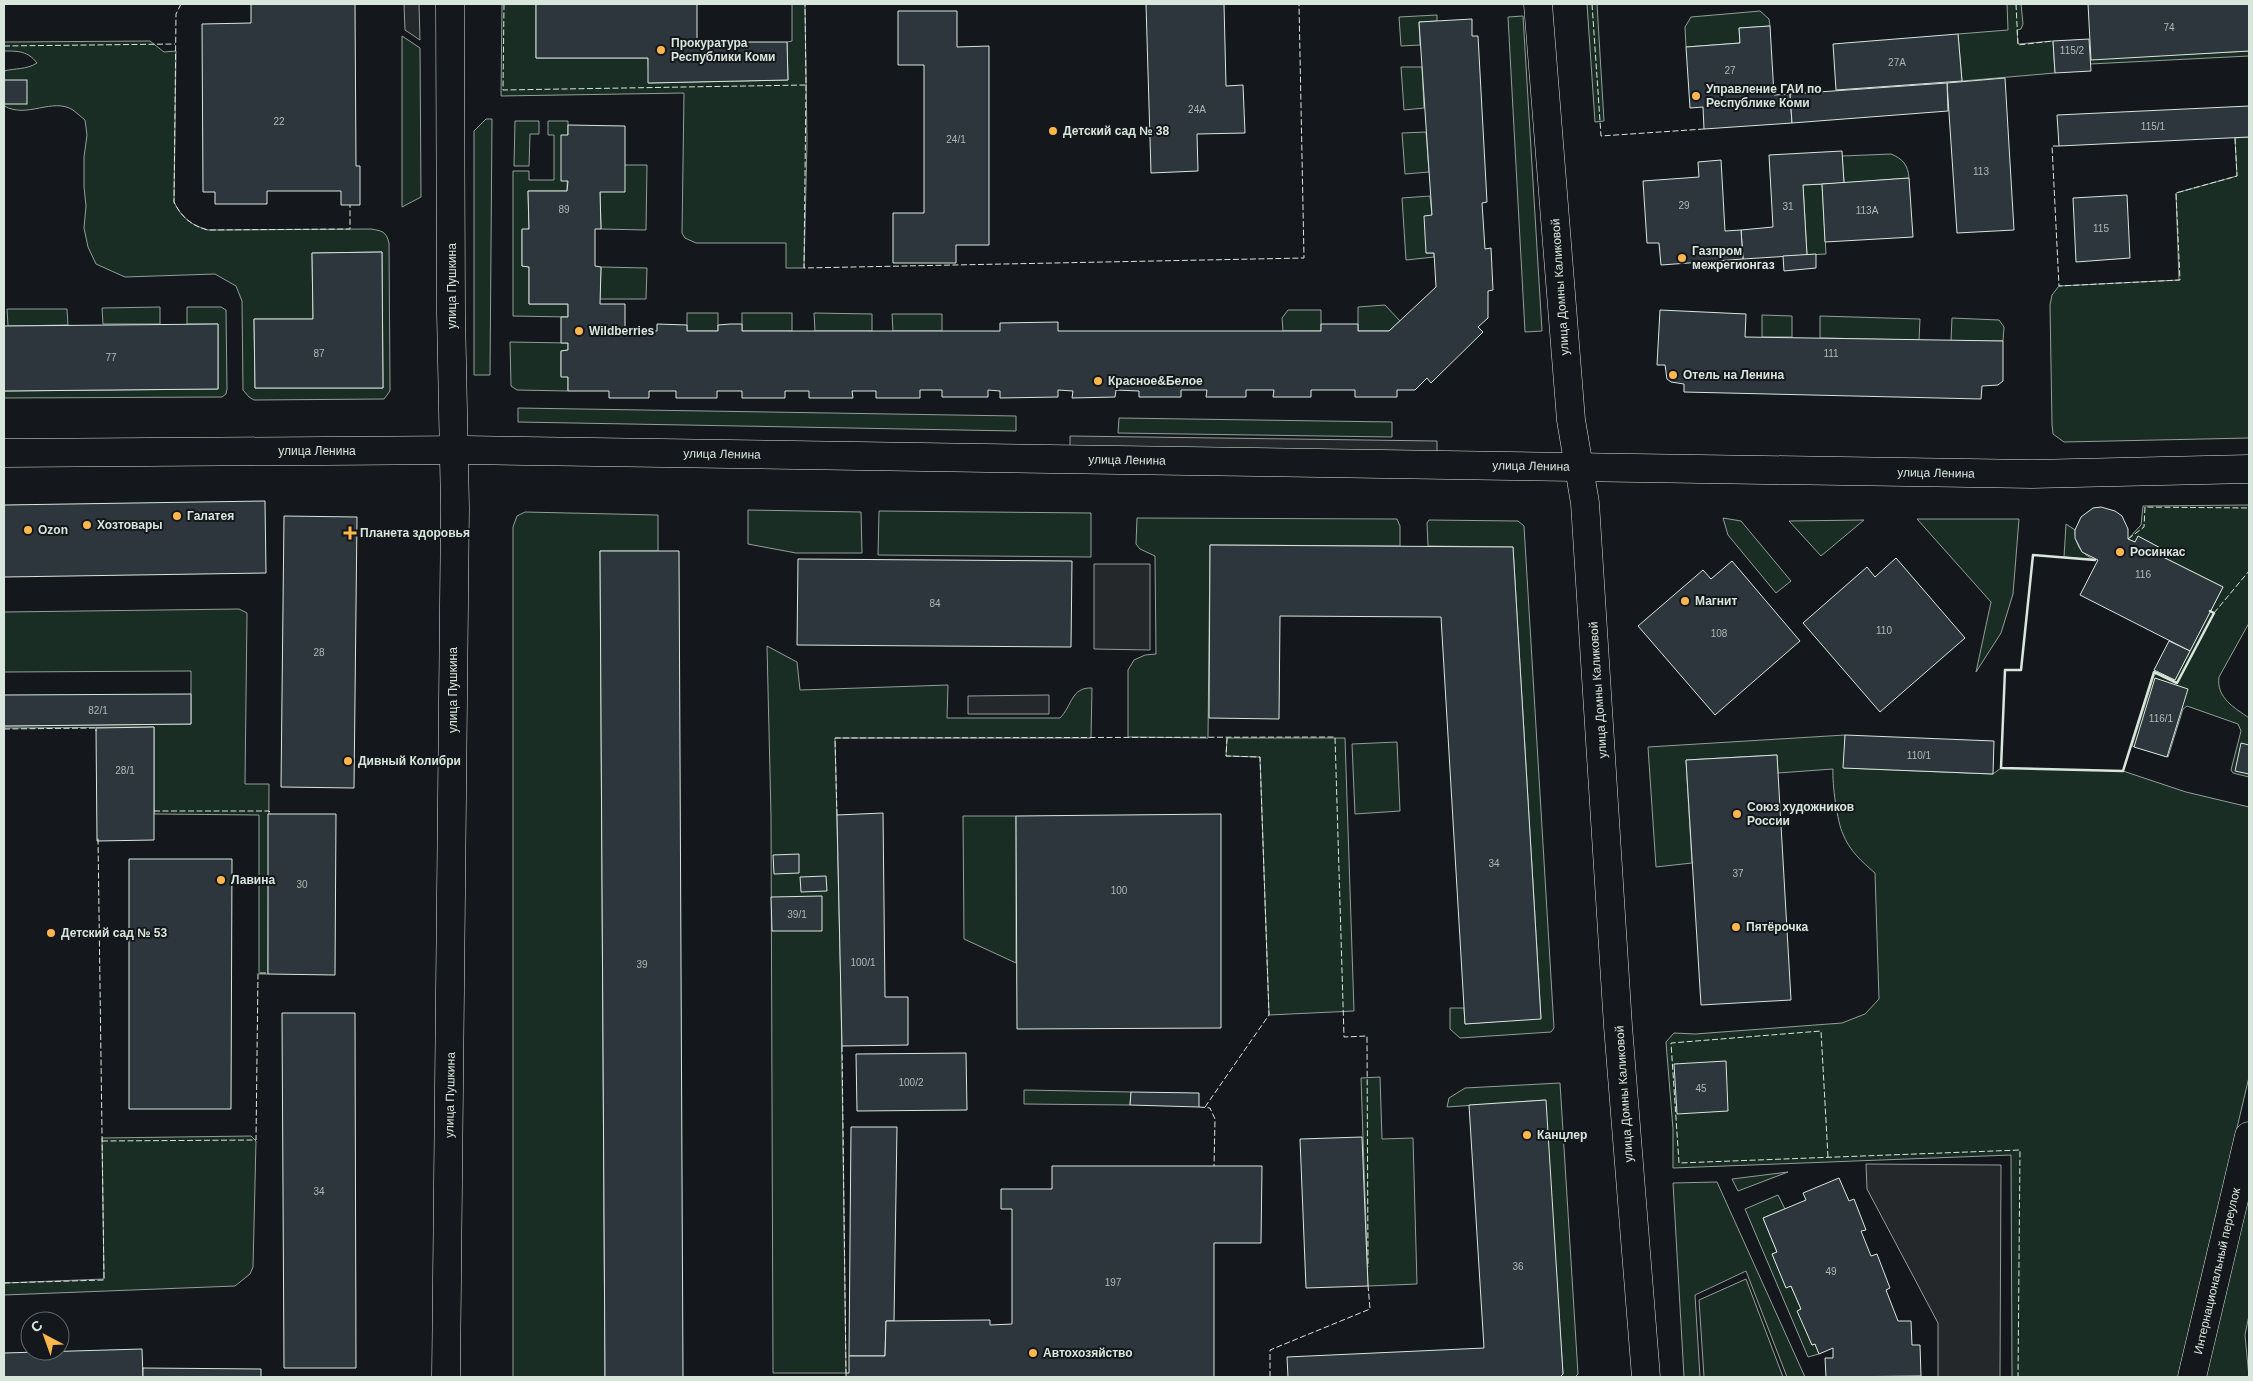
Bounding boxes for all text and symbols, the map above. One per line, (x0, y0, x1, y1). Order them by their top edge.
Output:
house number: 74 (2163, 22, 2175, 33)
place label: Прокуратура Республики Коми (671, 36, 775, 64)
marker: Прокуратура Республики Коми (655, 44, 667, 56)
house number: 115/2 (2060, 45, 2085, 56)
house number: 27А (1888, 57, 1906, 68)
house number: 27 (1724, 65, 1736, 76)
place label: Управление ГАИ по Республике Коми (1706, 82, 1822, 110)
marker: Управление ГАИ по Республике Коми (1690, 90, 1702, 102)
house number: 24А (1188, 104, 1206, 115)
house number: 22 (273, 116, 285, 127)
house number: 115/1 (2141, 121, 2166, 132)
place label: Детский сад № 38 (1063, 124, 1170, 138)
marker: Детский сад № 38 (1047, 125, 1059, 137)
house number: 24/1 (946, 134, 966, 145)
house number: 113 (1973, 166, 1989, 177)
house number: 29 (1678, 200, 1690, 211)
house number: 31 (1782, 201, 1794, 212)
house number: 89 (558, 204, 570, 215)
house number: 113А (1856, 205, 1879, 216)
street label: улица Домны Каликовой (1548, 218, 1572, 356)
house number: 115 (2093, 223, 2109, 234)
street label: улица Пушкина (445, 243, 459, 329)
place label: Газпром межрегионгаз (1692, 244, 1775, 272)
marker: Газпром межрегионгаз (1676, 252, 1688, 264)
place label: Wildberries (589, 324, 655, 338)
marker: Wildberries (573, 325, 585, 337)
house number: 87 (313, 348, 325, 359)
house number: 111 (1823, 348, 1839, 359)
house number: 77 (105, 352, 117, 363)
place label: Отель на Ленина (1683, 368, 1784, 382)
marker: Отель на Ленина (1667, 369, 1679, 381)
place label: Красное&Белое (1108, 374, 1203, 388)
marker: Красное&Белое (1092, 375, 1104, 387)
street label: улица Ленина (278, 444, 356, 458)
street label: улица Ленина (683, 446, 761, 462)
street label: улица Ленина (1088, 452, 1166, 468)
street label: улица Ленина (1492, 458, 1570, 474)
street label: улица Ленина (1897, 465, 1975, 481)
place label: Галатея (187, 509, 234, 523)
marker: Галатея (171, 510, 183, 522)
place label: Хозтовары (97, 518, 163, 532)
marker: Хозтовары (81, 519, 93, 531)
place label: Ozon (38, 523, 68, 537)
marker: Ozon (22, 524, 34, 536)
place label: Планета здоровья (360, 526, 470, 540)
marker: Планета здоровья (344, 527, 356, 539)
place label: Росинкас (2130, 545, 2186, 559)
marker: Росинкас (2114, 546, 2126, 558)
house number: 116 (2135, 569, 2151, 580)
place label: Магнит (1695, 594, 1737, 608)
marker: Магнит (1679, 595, 1691, 607)
house number: 84 (929, 598, 941, 609)
street label: улица Домны Каликовой (1586, 621, 1610, 759)
house number: 110 (1876, 625, 1892, 636)
house number: 108 (1711, 628, 1728, 639)
house number: 28 (313, 647, 325, 658)
street label: улица Пушкина (446, 647, 460, 733)
house number: 82/1 (88, 705, 108, 716)
house number: 116/1 (2149, 713, 2174, 724)
house number: 110/1 (1907, 750, 1932, 761)
place label: Дивный Колибри (358, 754, 461, 768)
marker: Дивный Колибри (342, 755, 354, 767)
house number: 28/1 (115, 765, 135, 776)
place label: Союз художников России (1747, 800, 1854, 828)
marker: Союз художников России (1731, 808, 1743, 820)
house number: 34 (1488, 858, 1500, 869)
house number: 37 (1732, 868, 1744, 879)
place label: Лавина (231, 873, 275, 887)
marker: Лавина (215, 874, 227, 886)
house number: 30 (296, 879, 308, 890)
house number: 100 (1111, 885, 1128, 896)
house number: 39/1 (787, 909, 807, 920)
place label: Пятёрочка (1746, 920, 1809, 934)
marker: Пятёрочка (1730, 921, 1742, 933)
place label: Детский сад № 53 (61, 926, 168, 940)
marker: Детский сад № 53 (45, 927, 57, 939)
house number: 100/1 (850, 957, 876, 968)
house number: 39 (636, 959, 648, 970)
street label: улица Домны Каликовой (1612, 1025, 1636, 1163)
street label: улица Пушкина (442, 1052, 458, 1138)
house number: 100/2 (898, 1077, 924, 1088)
house number: 45 (1695, 1083, 1707, 1094)
place label: Канцлер (1537, 1128, 1587, 1142)
marker: Канцлер (1521, 1129, 1533, 1141)
house number: 34 (313, 1186, 325, 1197)
street label: Интернациональный переулок (2191, 1186, 2243, 1356)
house number: 36 (1512, 1261, 1524, 1272)
house number: 49 (1825, 1266, 1837, 1277)
house number: 197 (1105, 1277, 1122, 1288)
north arrow (20, 1311, 70, 1361)
text: С (27, 1317, 46, 1336)
place label: Автохозяйство (1043, 1346, 1133, 1360)
marker: Автохозяйство (1027, 1347, 1039, 1359)

